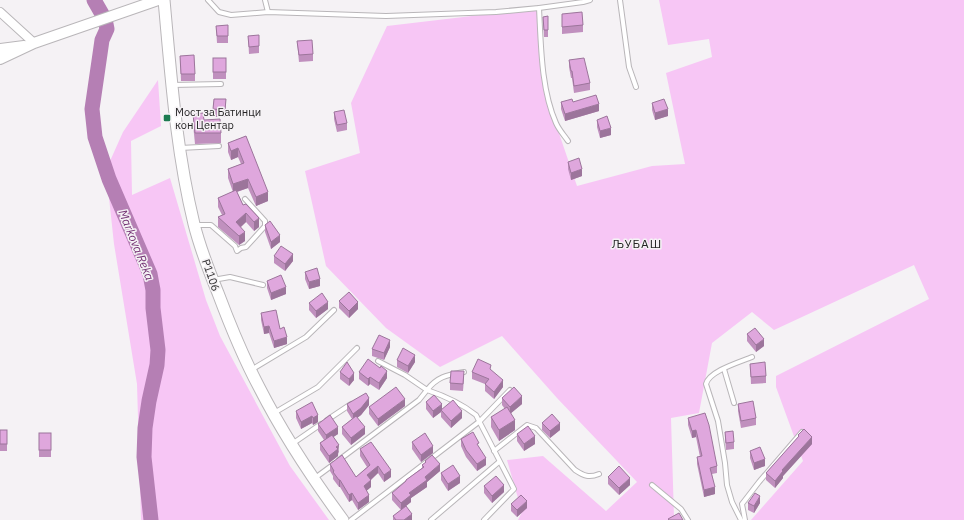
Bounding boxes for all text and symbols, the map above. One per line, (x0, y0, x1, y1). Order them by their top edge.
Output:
place label: Мост за Батинци кон Центар (175, 105, 261, 132)
marker: Мост за Батинци кон Центар (162, 113, 172, 123)
water label: Markova Reka (115, 207, 157, 282)
district label: ЉУБАШ (612, 236, 662, 251)
street label: P1106 (199, 257, 223, 293)

